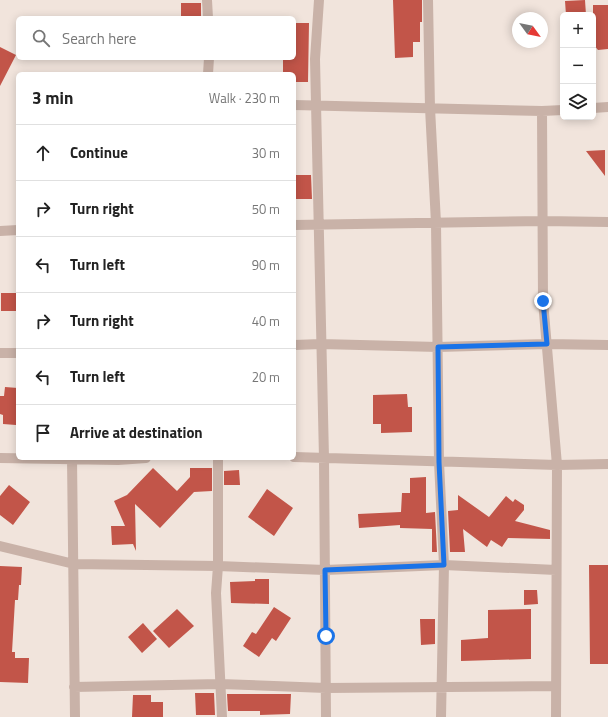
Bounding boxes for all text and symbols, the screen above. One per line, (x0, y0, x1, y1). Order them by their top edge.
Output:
north arrow (512, 12, 548, 48)
map controls (560, 12, 596, 120)
button: + (560, 12, 596, 48)
search box (16, 16, 296, 60)
icon: search (30, 27, 52, 49)
text: Search here (62, 27, 136, 50)
button: − (560, 48, 596, 84)
button: layers (560, 84, 596, 120)
text: 3 min (32, 85, 73, 111)
text: Walk · 230 m (209, 88, 280, 108)
text: Continue (70, 141, 128, 164)
icon: ahead (32, 142, 54, 164)
text: 30 m (252, 143, 280, 163)
text: Turn right (70, 197, 134, 220)
icon: right (32, 198, 54, 220)
text: 50 m (252, 199, 280, 219)
text: Turn left (70, 253, 125, 276)
icon: left (32, 254, 54, 276)
text: 90 m (252, 255, 280, 275)
route end (534, 292, 552, 310)
text: Turn right (70, 309, 134, 332)
icon: right (32, 310, 54, 332)
text: 40 m (252, 311, 280, 331)
text: Turn left (70, 365, 125, 388)
icon: left (32, 366, 54, 388)
text: 20 m (252, 367, 280, 387)
text: Arrive at destination (70, 421, 203, 444)
icon: arrive (32, 422, 54, 444)
route start (317, 627, 335, 645)

